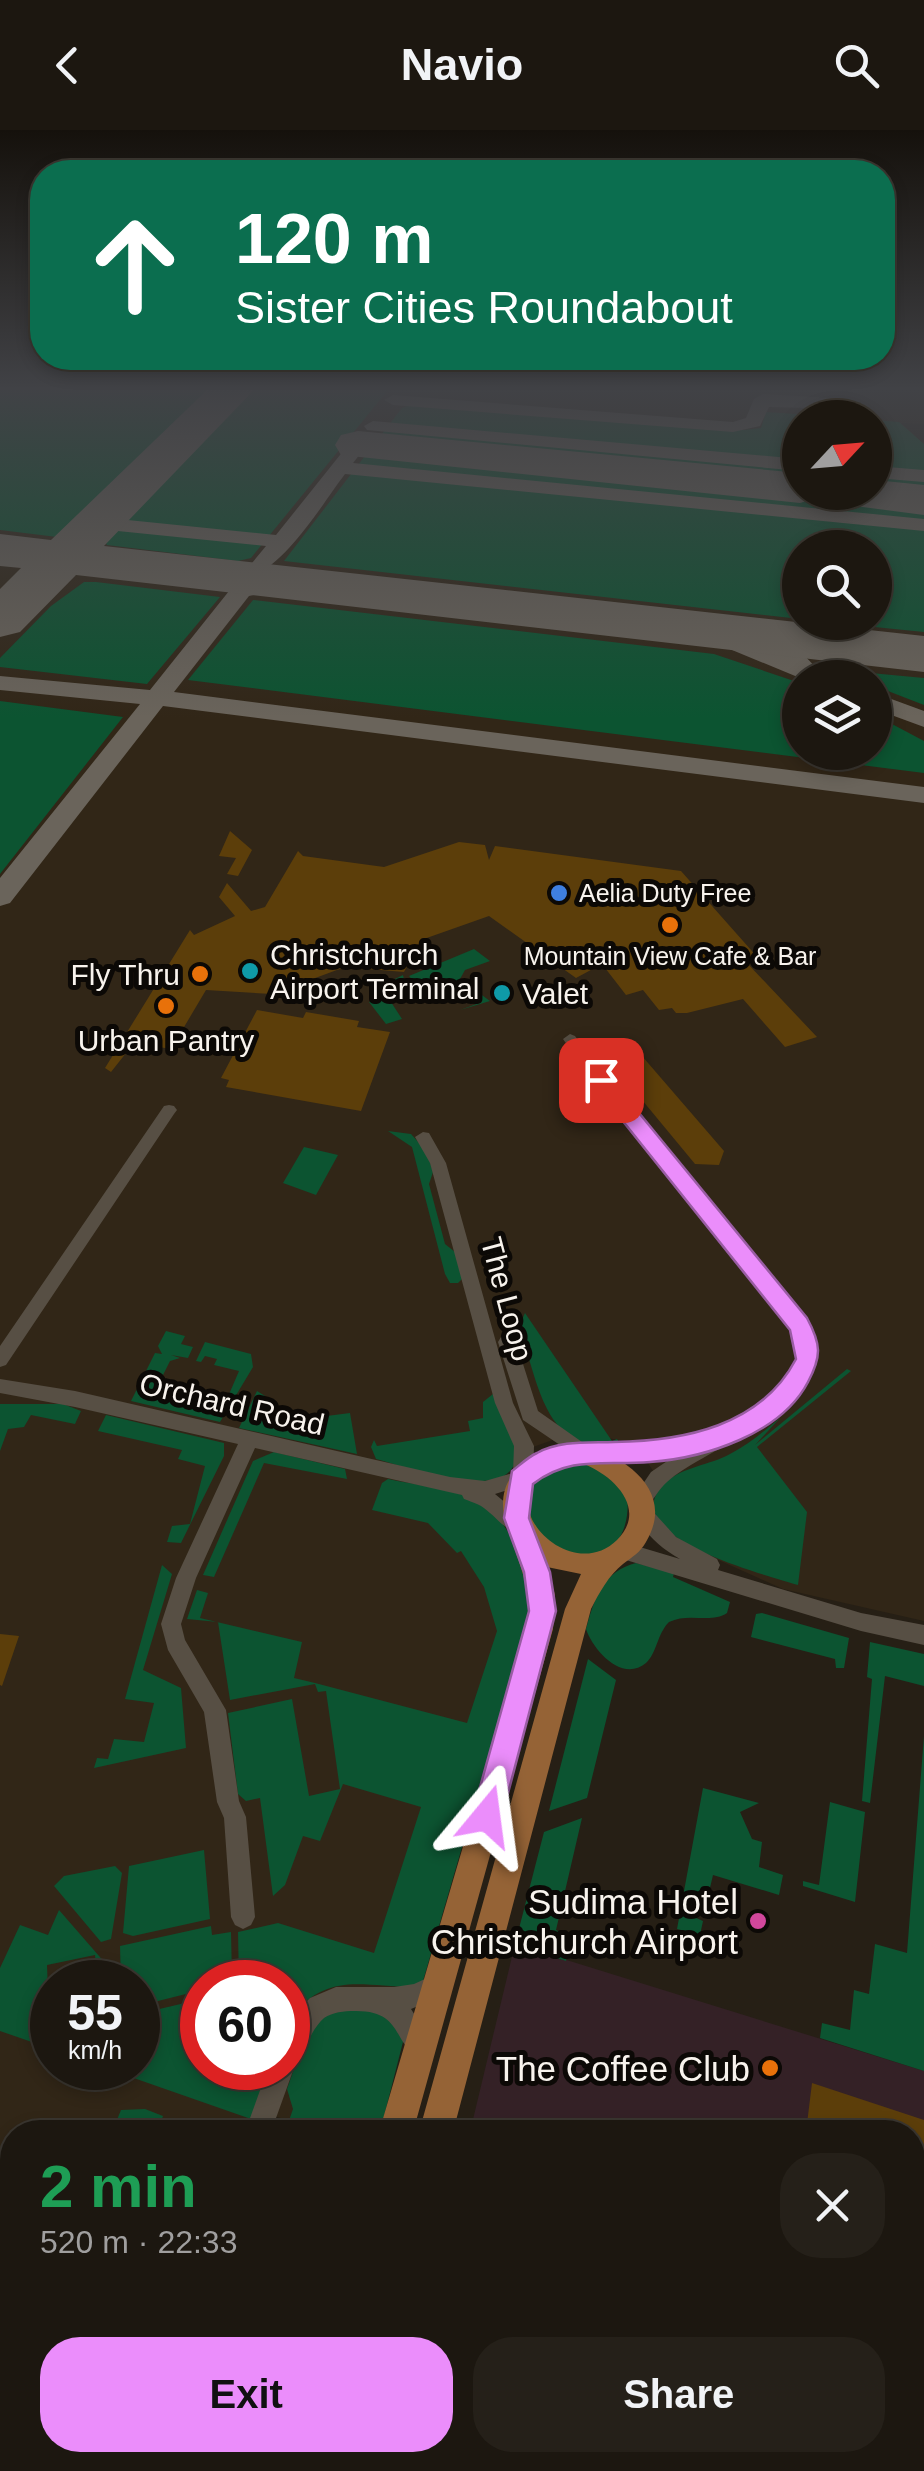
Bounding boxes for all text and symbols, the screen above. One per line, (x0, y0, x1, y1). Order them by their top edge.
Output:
icon: back (40, 38, 95, 93)
icon: search (829, 38, 884, 93)
text: Navio (401, 39, 523, 90)
icon: ahead (70, 200, 200, 330)
text: 120 m (235, 200, 433, 278)
text: Sister Cities Roundabout (235, 282, 733, 333)
north arrow (782, 400, 892, 510)
map controls (782, 400, 892, 770)
button: search (782, 530, 892, 640)
button: layers (782, 660, 892, 770)
place label: Aelia Duty Free (579, 879, 751, 907)
marker: Aelia Duty Free (548, 882, 570, 904)
marker: Mountain View Cafe & Bar (659, 914, 681, 936)
place label: Christchurch Airport Terminal (270, 938, 480, 1005)
place label: Mountain View Cafe & Bar (524, 942, 816, 970)
place label: Fly Thru (71, 958, 180, 991)
marker: Christchurch Airport Terminal (239, 960, 261, 982)
marker: Fly Thru (189, 963, 211, 985)
place label: Valet (522, 977, 589, 1010)
marker: Valet (491, 982, 513, 1004)
marker: Urban Pantry (155, 995, 177, 1017)
place label: Urban Pantry (78, 1024, 254, 1057)
pin (559, 1038, 644, 1123)
icon: arrive (574, 1053, 629, 1108)
street label: The Loop (475, 1233, 539, 1365)
street label: Orchard Road (136, 1367, 328, 1441)
position arrow (435, 1764, 539, 1868)
place label: Sudima Hotel Christchurch Airport (431, 1882, 738, 1961)
marker: Sudima Hotel Christchurch Airport (747, 1910, 769, 1932)
speed limit sign: 60 (180, 1960, 310, 2090)
text: 55 (67, 1985, 123, 2041)
text: km/h (68, 2036, 122, 2064)
place label: The Coffee Club (496, 2049, 750, 2088)
marker: The Coffee Club (759, 2057, 781, 2079)
text: 2 min (40, 2153, 197, 2220)
button: close (780, 2153, 885, 2258)
text: 520 m · 22:33 (40, 2224, 237, 2260)
button: Exit (40, 2337, 453, 2452)
button: Share (473, 2337, 885, 2452)

